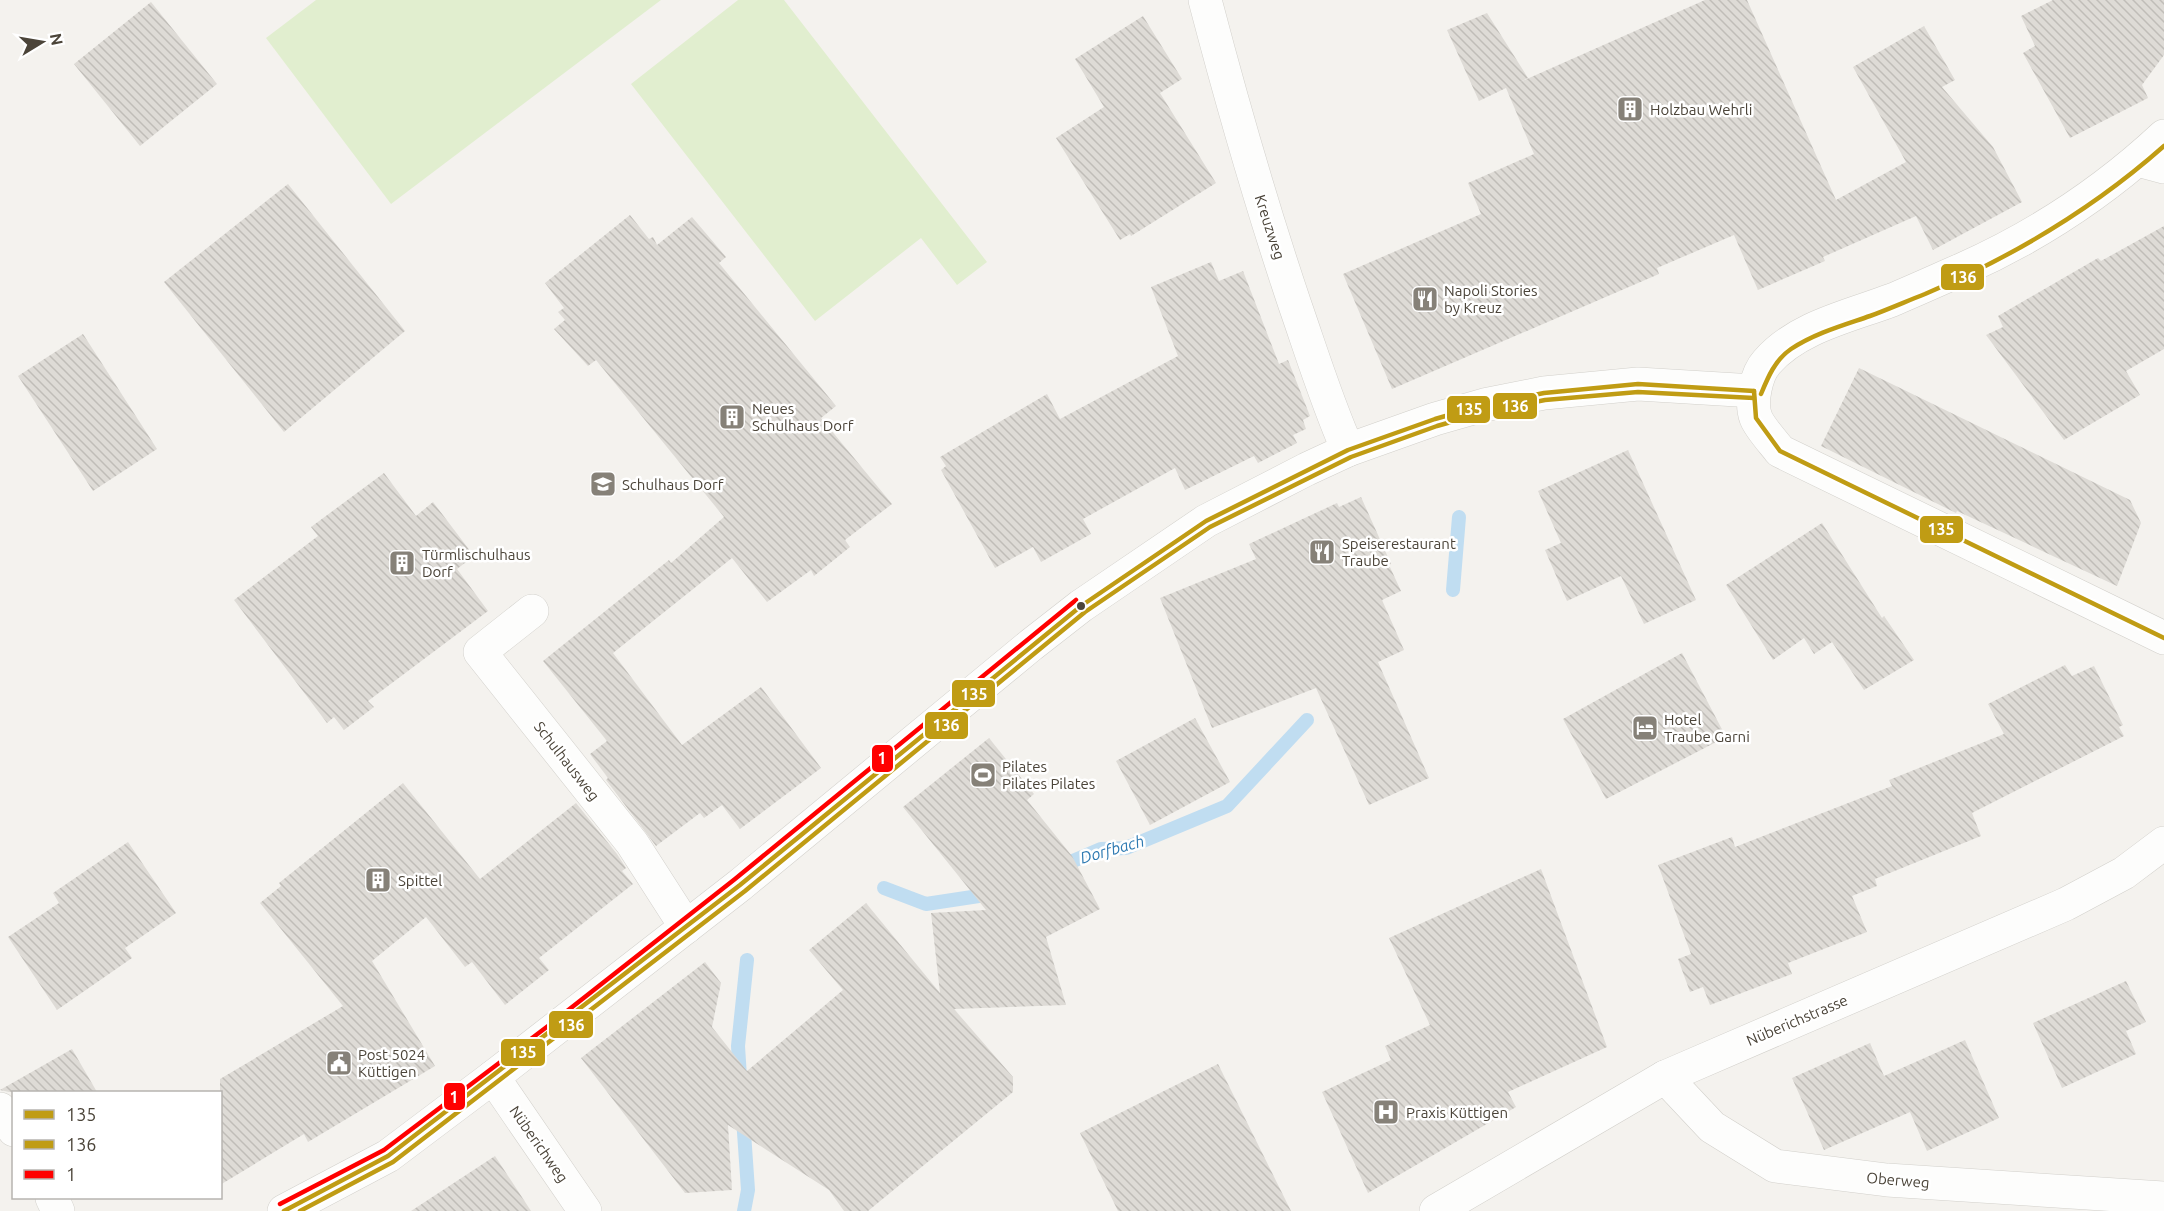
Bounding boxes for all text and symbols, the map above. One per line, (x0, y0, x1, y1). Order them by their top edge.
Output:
north arrow (12, 12, 72, 72)
text: N (47, 32, 67, 47)
building icon: Holzbau Wehrli (1615, 94, 1645, 124)
place label: Holzbau Wehrli (1650, 101, 1752, 118)
street label: Kreuzweg (1252, 192, 1288, 262)
line badge: 136 (1940, 263, 1985, 291)
text: 136 (1949, 268, 1977, 286)
place label: Napoli Stories by Kreuz (1444, 282, 1538, 316)
restaurant icon: Napoli Stories by Kreuz (1410, 284, 1440, 314)
line badge: 136 (1492, 392, 1538, 420)
line badge: 135 (1446, 395, 1491, 424)
text: 136 (1501, 397, 1529, 415)
place label: Neues Schulhaus Dorf (752, 400, 854, 434)
text: 135 (1455, 400, 1483, 418)
building icon: Neues Schulhaus Dorf (717, 402, 747, 432)
school or university icon: Schulhaus Dorf (588, 469, 618, 499)
place label: Schulhaus Dorf (622, 476, 724, 493)
line badge: 135 (1919, 515, 1964, 544)
text: 135 (1927, 520, 1955, 538)
place label: Speiserestaurant Traube (1342, 535, 1456, 569)
restaurant icon: Speiserestaurant Traube (1307, 537, 1337, 567)
place label: Türmlischulhaus Dorf (422, 546, 531, 580)
building icon: Türmlischulhaus Dorf (387, 548, 417, 578)
unlabelled marker (1075, 600, 1087, 612)
line badge: 135 (951, 679, 996, 708)
text: 135 (960, 685, 988, 703)
line badge: 136 (924, 711, 969, 740)
place label: Hotel Traube Garni (1664, 711, 1750, 745)
hotel icon: Hotel Traube Garni (1630, 713, 1660, 743)
text: 136 (932, 716, 960, 734)
street label: Schulhausweg (531, 718, 603, 804)
line badge: 1 (871, 744, 894, 773)
text: 1 (877, 749, 887, 767)
place label: Pilates Pilates Pilates (1002, 758, 1095, 792)
sports icon: Pilates Pilates Pilates (968, 760, 998, 790)
water label: Dorfbach (1078, 831, 1146, 867)
building icon: Spittel (363, 865, 393, 895)
place label: Spittel (398, 872, 442, 889)
street label: Nüberichstrasse (1744, 991, 1850, 1049)
line badge: 136 (548, 1010, 594, 1039)
text: 136 (557, 1016, 585, 1034)
line badge: 135 (500, 1038, 546, 1067)
text: 135 (509, 1043, 537, 1061)
place label: Post 5024 Küttigen (358, 1046, 425, 1080)
public building icon: Post 5024 Küttigen (324, 1048, 354, 1078)
line badge: 1 (443, 1082, 466, 1111)
text: 1 (449, 1088, 459, 1106)
legend (12, 1091, 222, 1199)
hospital icon: Praxis Küttigen (1371, 1097, 1401, 1127)
street label: Nüberichweg (506, 1102, 572, 1186)
text: 135 (66, 1104, 96, 1124)
place label: Praxis Küttigen (1406, 1104, 1508, 1121)
text: 136 (66, 1134, 96, 1154)
text: 1 (66, 1164, 76, 1184)
street label: Oberweg (1866, 1169, 1930, 1191)

